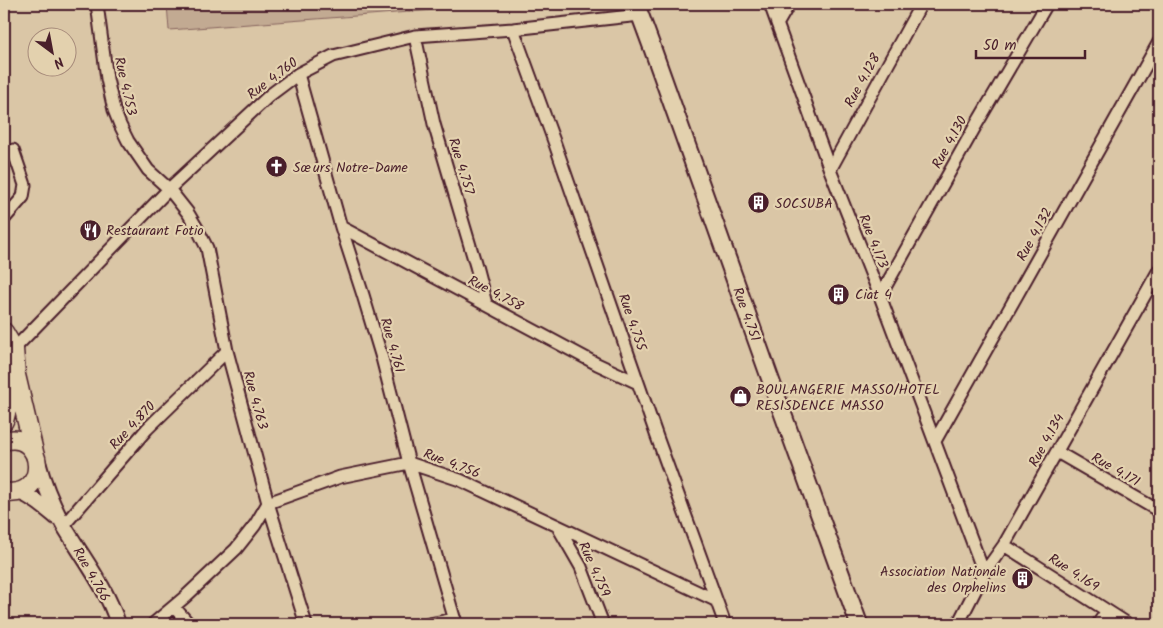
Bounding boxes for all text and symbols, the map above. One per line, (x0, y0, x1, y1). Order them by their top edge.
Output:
north arrow (28, 28, 78, 78)
scale bar (976, 28, 1084, 60)
text: 50 m (983, 34, 1017, 58)
street label: Rue 4.128 (839, 49, 887, 112)
text: N (49, 51, 68, 74)
street label: Rue 4.760 (242, 52, 303, 105)
street label: Rue 4.753 (108, 55, 142, 118)
street label: Rue 4.130 (926, 112, 973, 173)
street label: Rue 4.757 (442, 135, 480, 198)
church icon: Sœurs Notre-Dame (265, 155, 289, 179)
place label: Sœurs Notre-Dame (293, 157, 408, 179)
building icon: SOCSUBA (747, 191, 771, 215)
place label: SOCSUBA (775, 193, 833, 215)
street label: Rue 4.132 (1011, 204, 1059, 265)
street label: Rue 4.173 (852, 211, 894, 272)
restaurant icon: Restaurant Fotio (78, 218, 102, 242)
place label: Restaurant Fotio (106, 220, 204, 242)
street label: Rue 4.758 (464, 270, 528, 318)
building icon: Ciat 4 (827, 282, 851, 306)
street label: Rue 4.751 (726, 284, 766, 345)
place label: Ciat 4 (855, 284, 892, 306)
street label: Rue 4.755 (612, 291, 653, 355)
street label: Rue 4.761 (374, 315, 410, 375)
street label: Rue 4.763 (237, 368, 273, 432)
place label: BOULANGERIE MASSO/HOTEL RESISDENCE MASSO (756, 379, 940, 417)
shop icon: BOULANGERIE MASSO/HOTEL RESISDENCE MASSO (728, 385, 752, 409)
street label: Rue 4.870 (104, 396, 161, 455)
street label: Rue 4.134 (1023, 410, 1071, 471)
street label: Rue 4.756 (420, 443, 483, 485)
street label: Rue 4.171 (1087, 447, 1144, 493)
street label: Rue 4.759 (572, 538, 616, 601)
street label: Rue 4.766 (67, 543, 116, 606)
street label: Rue 4.169 (1044, 548, 1103, 598)
place label: Association Nationale des Orphelins (880, 561, 1007, 599)
building icon: Association Nationale des Orphelins (1010, 567, 1034, 591)

